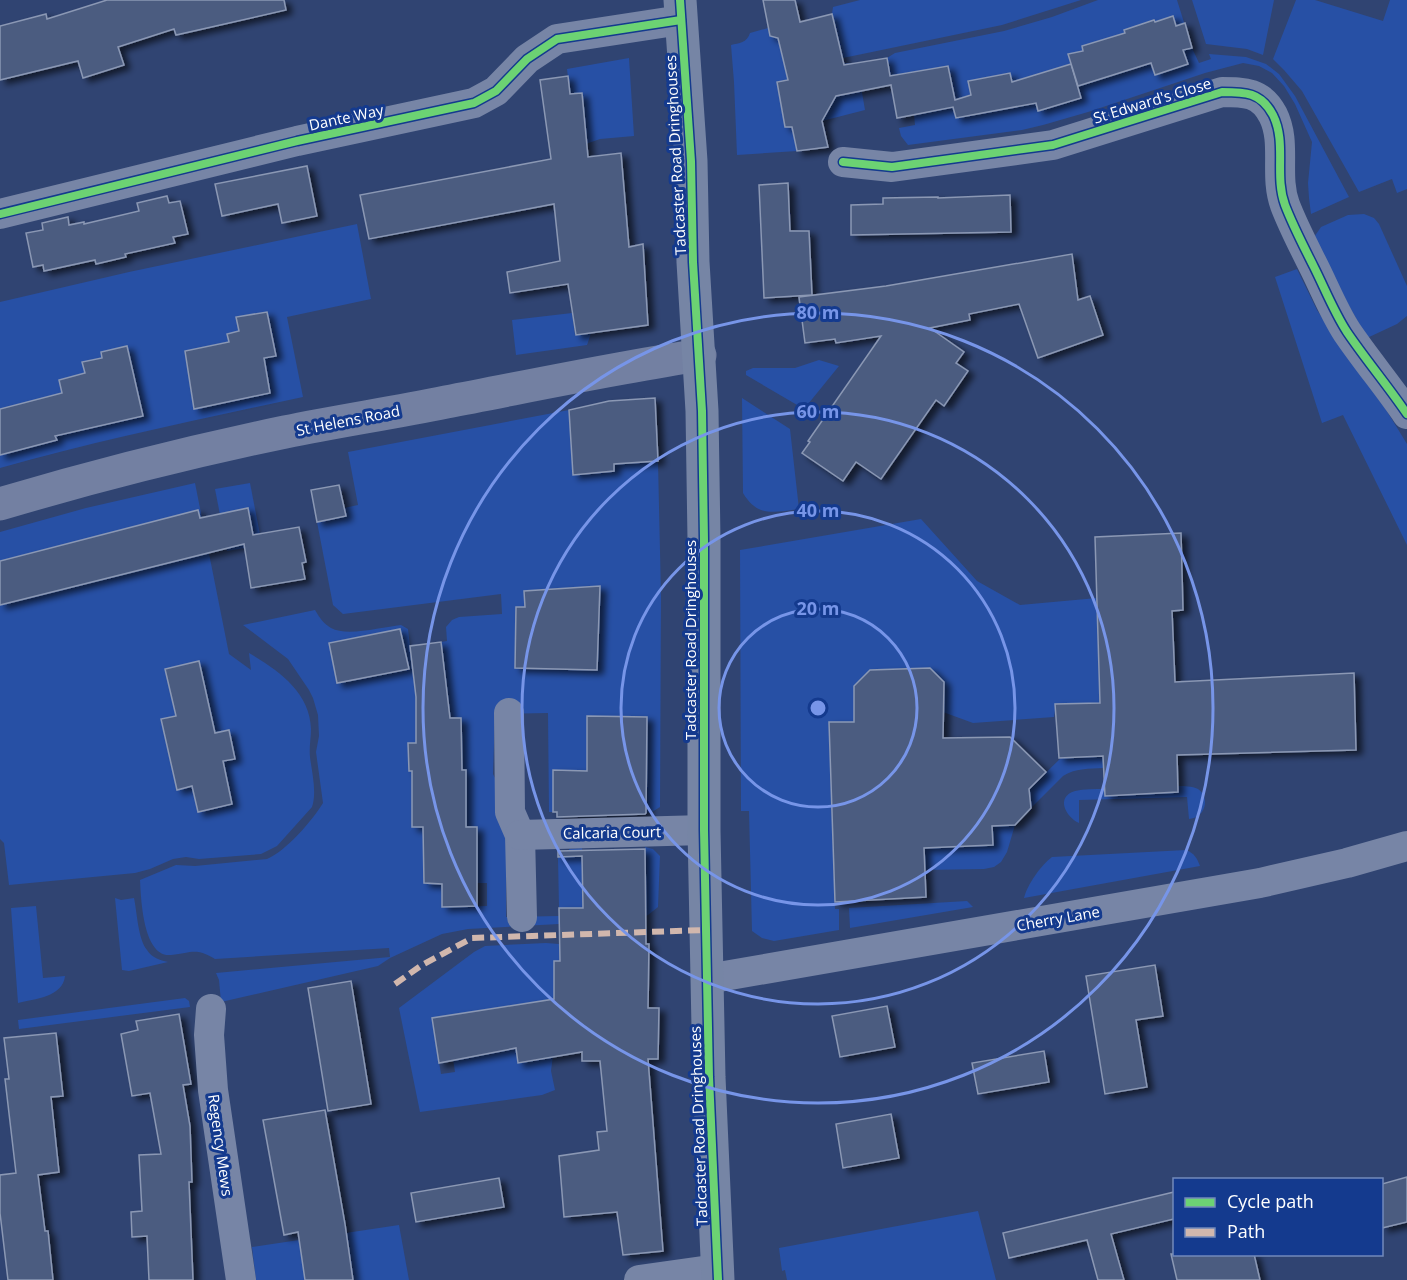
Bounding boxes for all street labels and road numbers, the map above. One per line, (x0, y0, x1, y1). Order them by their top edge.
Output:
street label: Tadcaster Road Dringhouses (660, 55, 690, 255)
street label: St Edward's Close (1091, 73, 1213, 127)
street label: Dante Way (307, 99, 386, 135)
street label: St Helens Road (294, 400, 402, 440)
street label: Tadcaster Road Dringhouses (680, 540, 700, 740)
street label: Calcaria Court (563, 821, 661, 843)
street label: Cherry Lane (1015, 901, 1101, 935)
street label: Tadcaster Road Dringhouses (685, 1026, 711, 1226)
street label: Regency Mews (204, 1093, 238, 1197)

